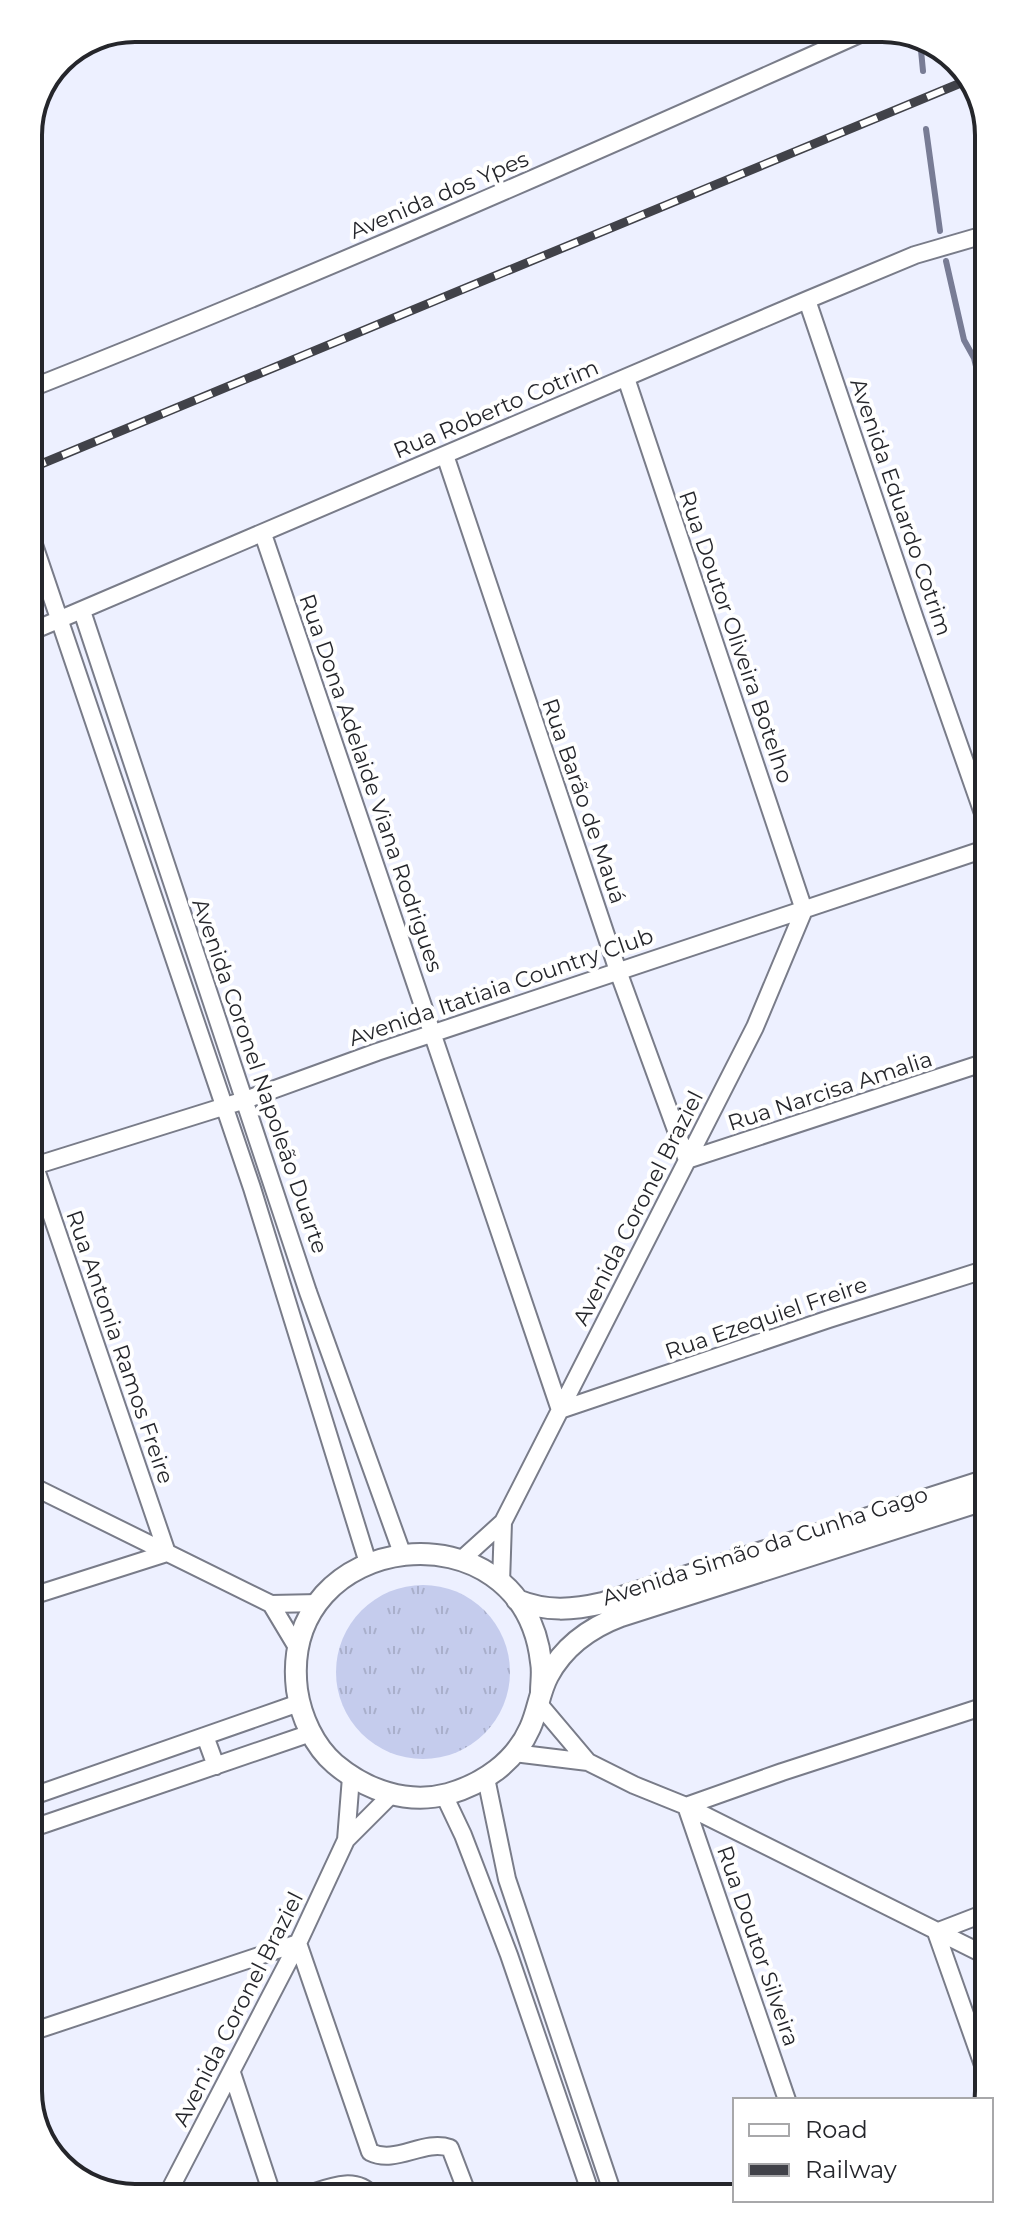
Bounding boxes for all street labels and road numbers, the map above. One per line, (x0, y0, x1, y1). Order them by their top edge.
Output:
street label: Avenida dos Ypes (345, 145, 533, 245)
street label: Rua Roberto Cotrim (389, 354, 603, 464)
street label: Avenida Eduardo Cotrim (844, 375, 958, 639)
street label: Rua Doutor Oliveira Botelho (673, 487, 799, 787)
street label: Rua Dona Adelaide Viana Rodrigues (293, 590, 449, 976)
street label: Rua Barão de Mauá (536, 695, 632, 907)
street label: Avenida Coronel Napoleão Duarte (186, 895, 334, 1257)
street label: Avenida Itatiaia Country Club (345, 922, 657, 1052)
street label: Rua Narcisa Amalia (724, 1045, 936, 1137)
street label: Avenida Coronel Braziel (567, 1086, 709, 1330)
street label: Rua Antonia Ramos Freire (60, 1207, 180, 1487)
street label: Rua Ezequiel Freire (661, 1271, 871, 1365)
street label: Avenida Simão da Cunha Gago (599, 1480, 931, 1612)
street label: Rua Doutor Silveira (711, 1842, 805, 2050)
street label: Avenida Coronel Braziel (167, 1887, 309, 2131)

